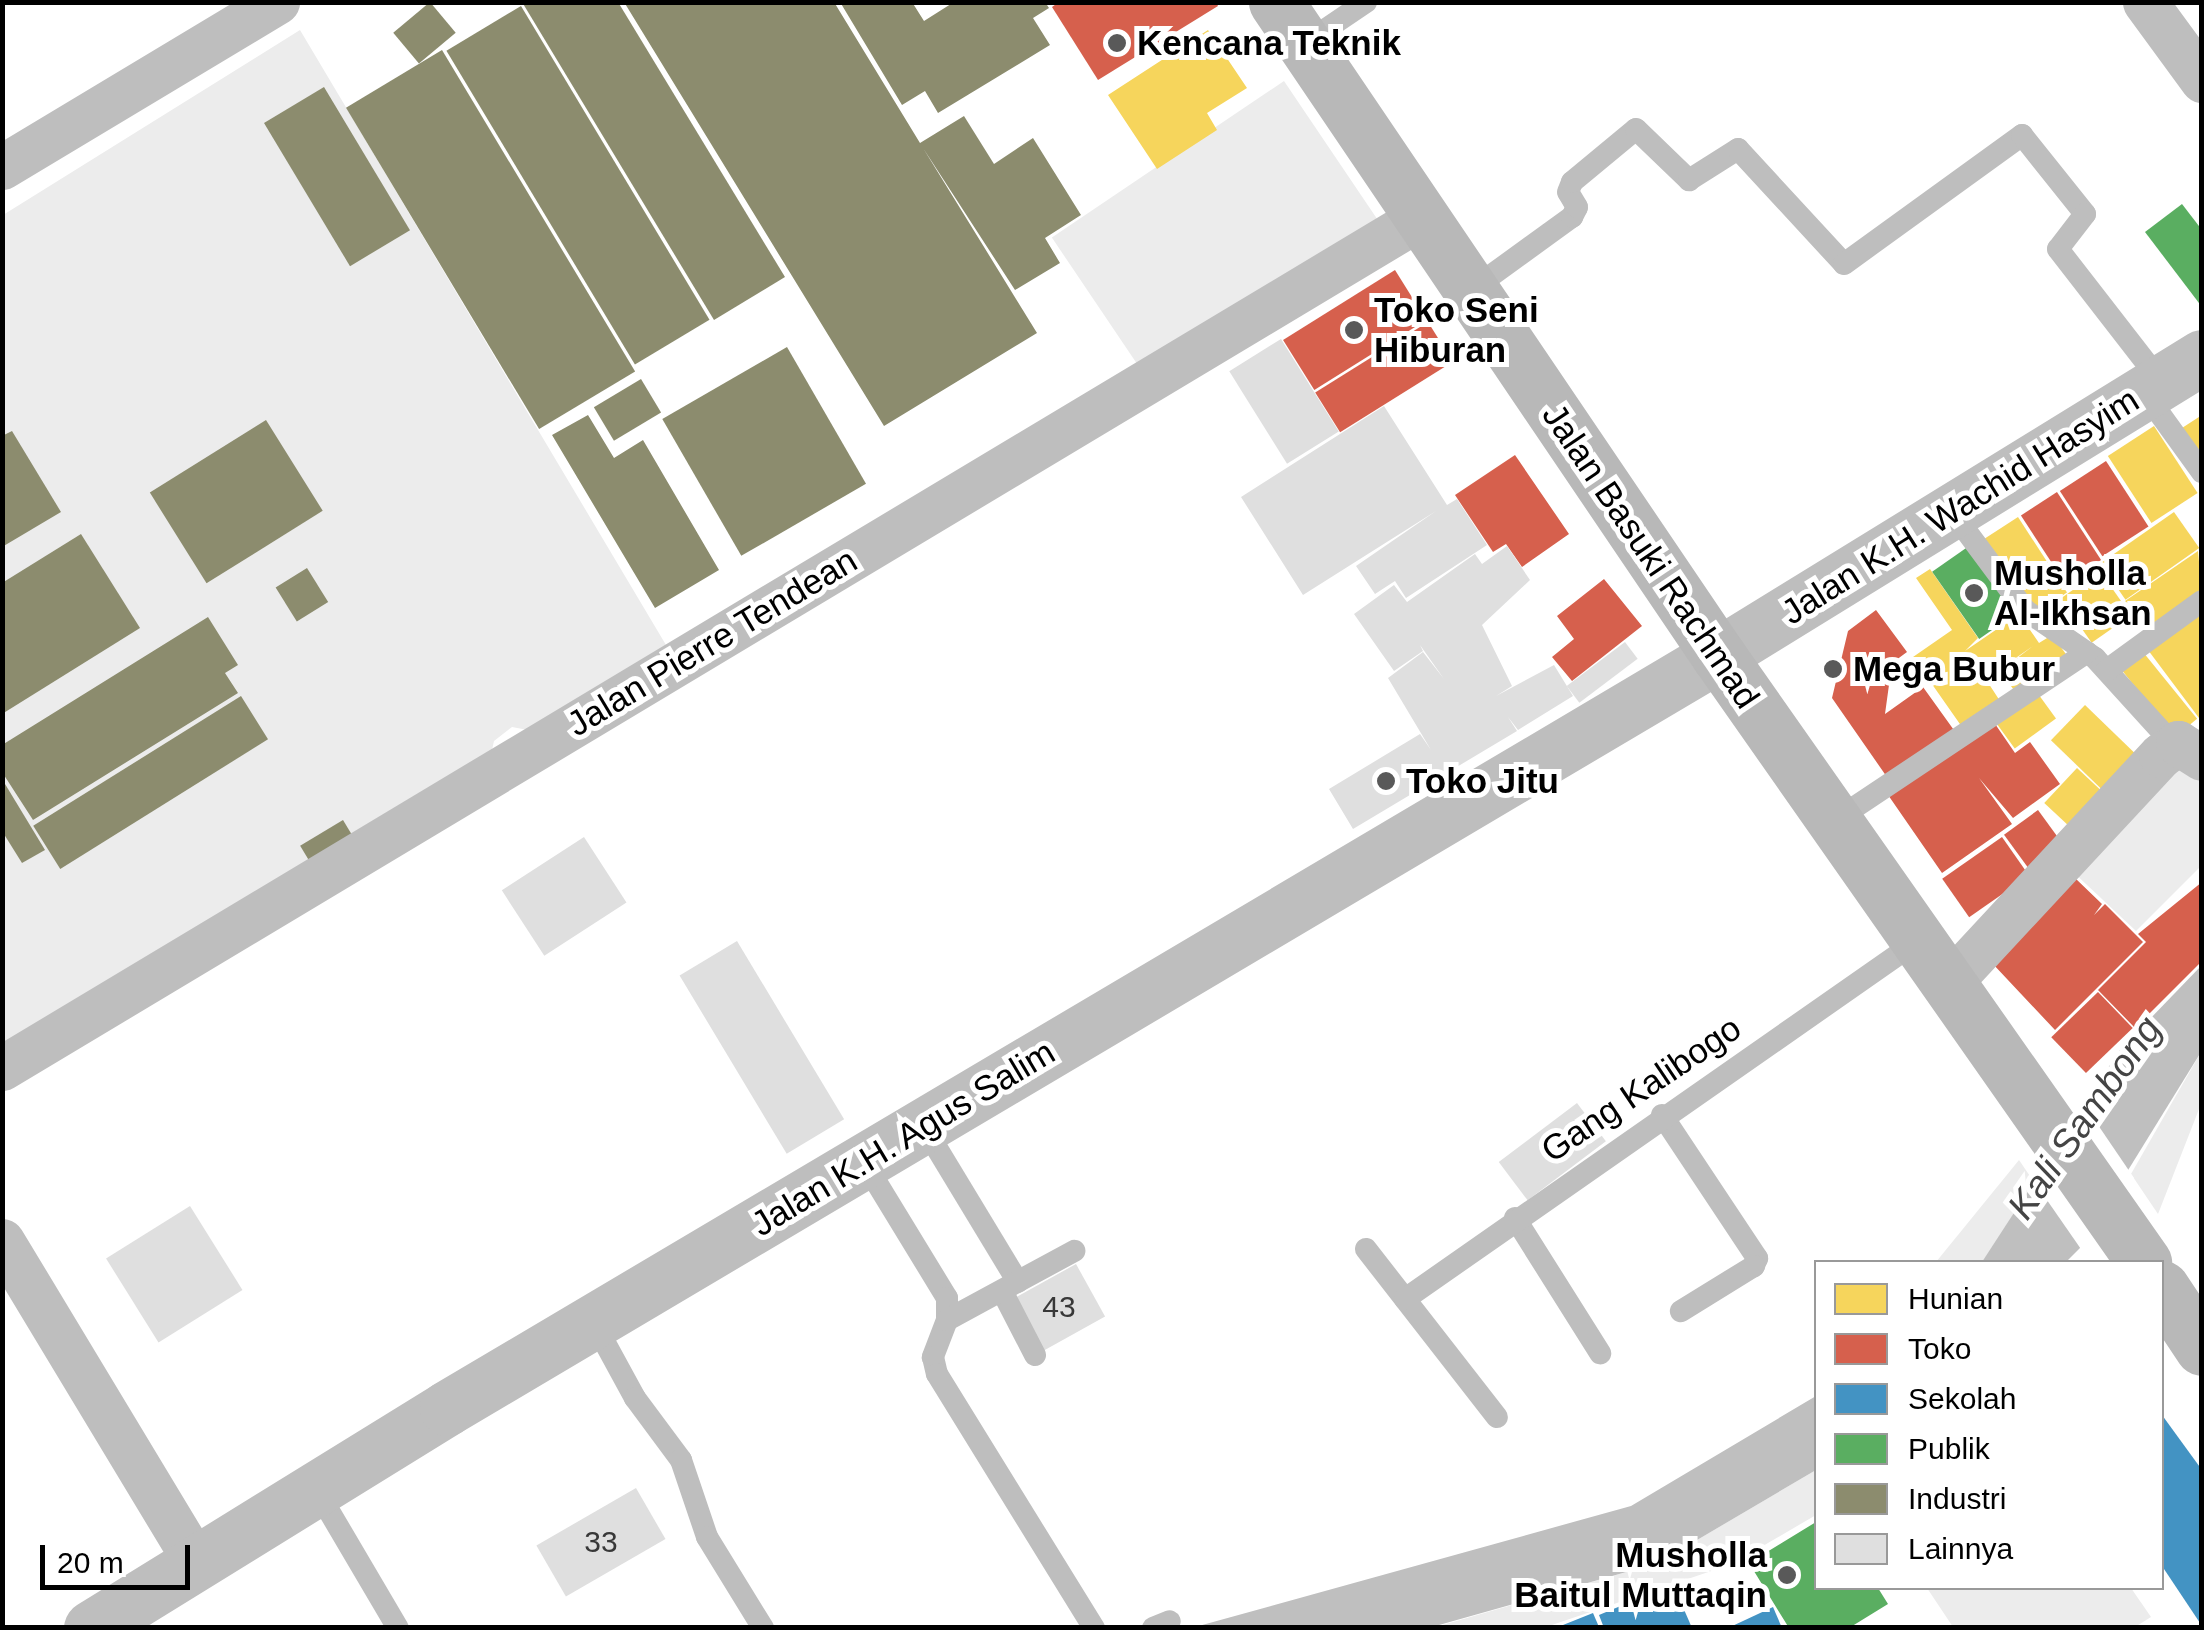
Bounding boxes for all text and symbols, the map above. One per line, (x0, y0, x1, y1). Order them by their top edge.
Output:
place label: Kencana Teknik (1137, 22, 1401, 64)
marker: Kencana Teknik (1106, 32, 1128, 54)
place label: Toko Seni Hiburan (1374, 289, 1539, 371)
marker: Toko Seni Hiburan (1343, 319, 1365, 341)
street label: Jalan K.H. Wachid Hasyim (1774, 379, 2146, 633)
street label: Jalan Basuki Rachmad (1534, 396, 1768, 716)
street label: Jalan Pierre Tendean (559, 539, 865, 745)
place label: Musholla Al-Ikhsan (1994, 552, 2152, 634)
marker: Musholla Al-Ikhsan (1963, 582, 1985, 604)
place label: Mega Bubur (1853, 648, 2055, 690)
marker: Mega Bubur (1822, 658, 1844, 680)
place label: Toko Jitu (1406, 760, 1559, 802)
marker: Toko Jitu (1375, 770, 1397, 792)
street label: Gang Kalibogo (1533, 1007, 1749, 1171)
water label: Kali Sambong (1998, 1008, 2172, 1228)
street label: Jalan K.H. Agus Salim (743, 1030, 1063, 1246)
legend (1814, 1260, 2164, 1590)
text: Hunian (1908, 1282, 2003, 1315)
house number: 43 (1042, 1289, 1076, 1325)
text: Toko (1908, 1332, 1971, 1365)
text: Sekolah (1908, 1382, 2016, 1415)
text: Publik (1908, 1432, 1990, 1465)
text: Industri (1908, 1482, 2006, 1515)
house number: 33 (584, 1524, 618, 1560)
scale bar (45, 1525, 195, 1587)
text: Lainnya (1908, 1532, 2013, 1565)
place label: Musholla Baitul Muttaqin (1514, 1534, 1767, 1616)
text: 20 m (57, 1546, 124, 1579)
marker: Musholla Baitul Muttaqin (1776, 1564, 1798, 1586)

